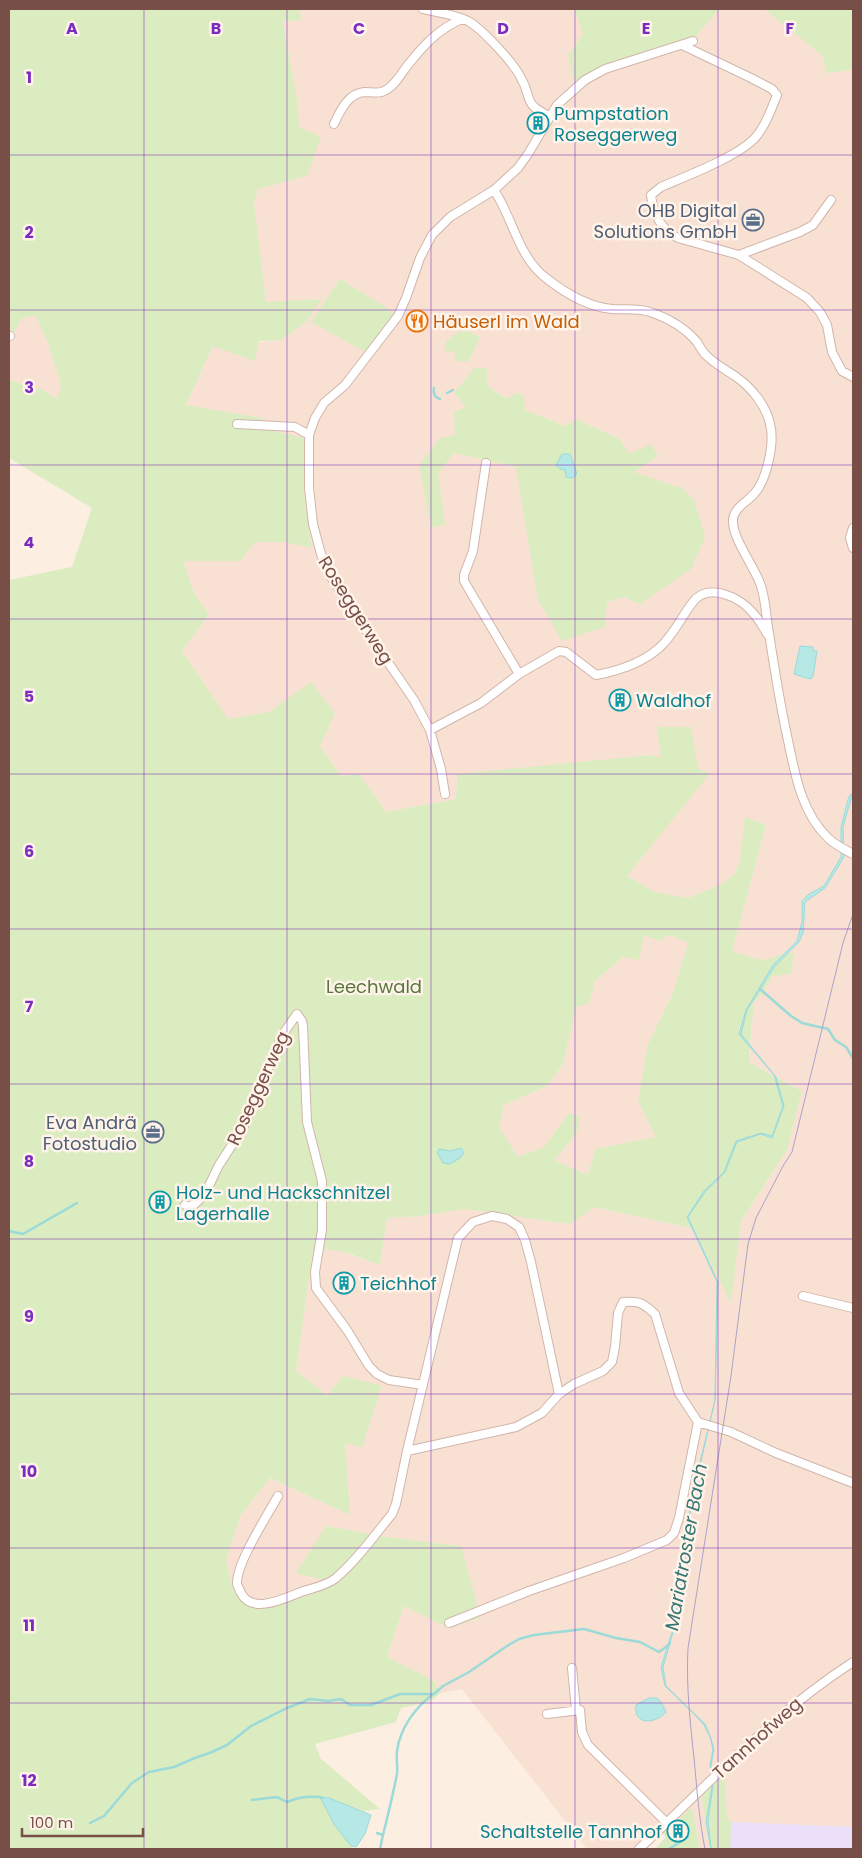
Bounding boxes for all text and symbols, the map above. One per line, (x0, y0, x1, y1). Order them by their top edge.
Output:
text: A (66, 17, 78, 40)
text: B (211, 17, 221, 40)
text: C (353, 17, 365, 40)
text: D (497, 17, 509, 40)
text: E (642, 17, 650, 40)
text: F (786, 17, 795, 40)
text: 1 (26, 66, 32, 89)
place label: Pumpstation Roseggerweg (554, 101, 677, 147)
building icon: Pumpstation Roseggerweg (526, 111, 550, 135)
place label: OHB Digital Solutions GmbH (594, 198, 737, 244)
office icon: OHB Digital Solutions GmbH (741, 208, 765, 232)
text: 2 (24, 221, 34, 244)
restaurant icon: Häuserl im Wald (405, 309, 429, 333)
place label: Häuserl im Wald (433, 309, 580, 334)
text: 3 (24, 376, 34, 399)
text: 4 (24, 531, 35, 554)
street label: Roseggerweg (313, 551, 399, 669)
text: 5 (24, 685, 34, 708)
building icon: Waldhof (608, 688, 632, 712)
place label: Waldhof (636, 688, 711, 713)
text: 6 (24, 840, 34, 863)
park label: Leechwald (326, 974, 422, 999)
text: 7 (25, 995, 34, 1018)
street label: Roseggerweg (221, 1027, 295, 1149)
place label: Eva Andrä Fotostudio (43, 1110, 137, 1156)
office icon: Eva Andrä Fotostudio (141, 1120, 165, 1144)
text: 8 (24, 1150, 34, 1173)
place label: Holz- und Hackschnitzel Lagerhalle (176, 1180, 390, 1226)
building icon: Holz- und Hackschnitzel Lagerhalle (148, 1190, 172, 1214)
building icon: Teichhof (332, 1271, 356, 1295)
place label: Teichhof (360, 1271, 437, 1296)
text: 9 (24, 1305, 34, 1328)
text: 10 (21, 1460, 37, 1483)
water label: Mariatroster Bach (658, 1461, 714, 1633)
text: 11 (23, 1614, 35, 1637)
street label: Tannhofweg (707, 1691, 807, 1785)
text: 12 (21, 1769, 37, 1792)
scale bar (22, 1806, 144, 1838)
text: 100 m (30, 1812, 73, 1833)
place label: Schaltstelle Tannhof (480, 1819, 662, 1844)
building icon: Schaltstelle Tannhof (666, 1819, 690, 1843)

